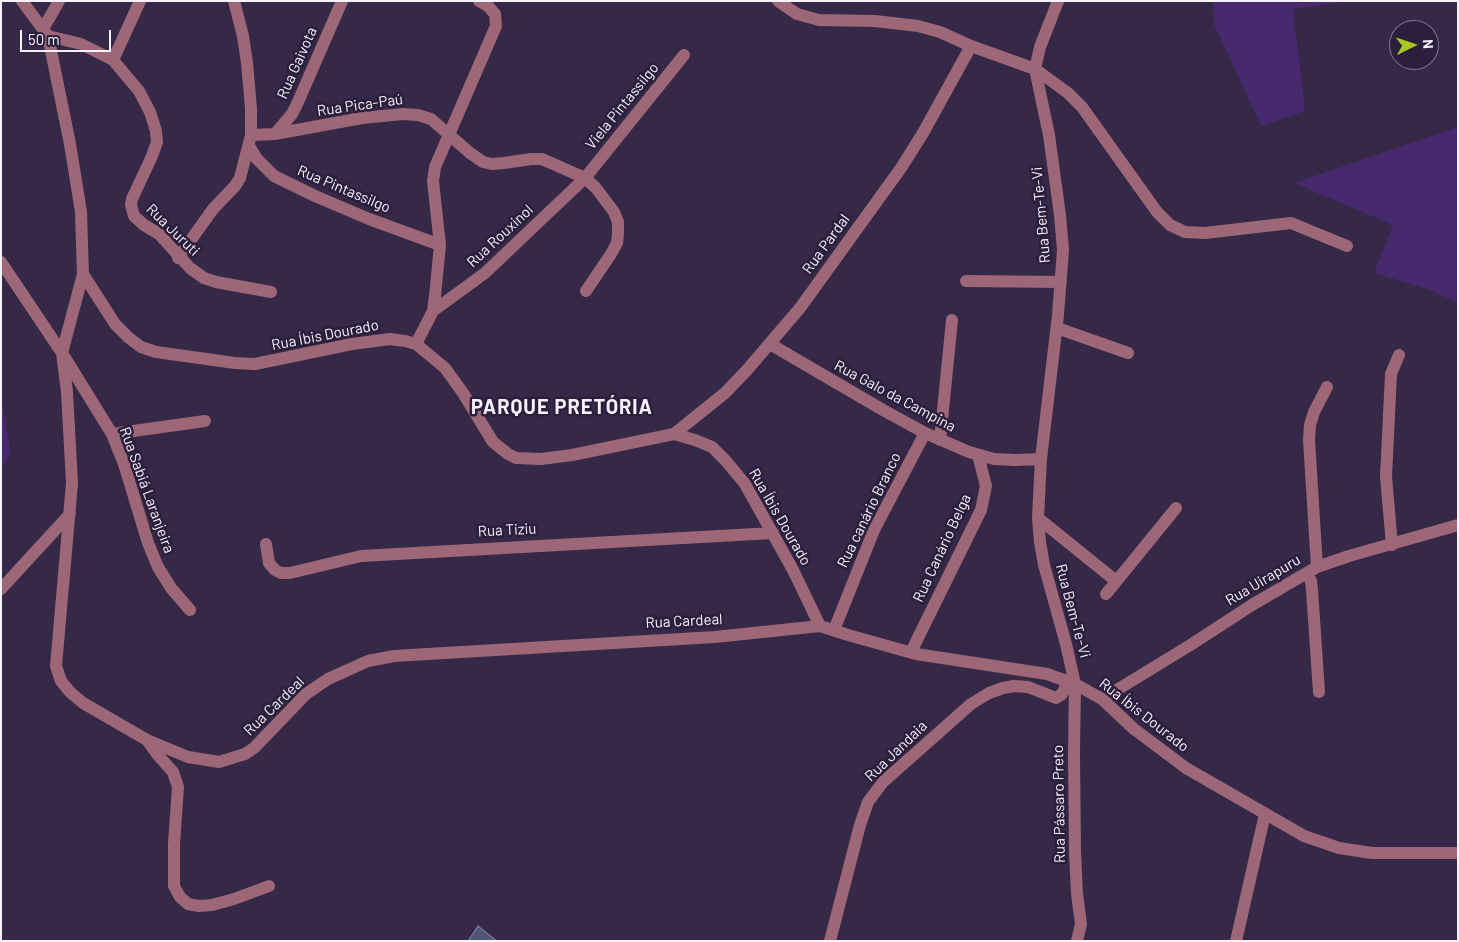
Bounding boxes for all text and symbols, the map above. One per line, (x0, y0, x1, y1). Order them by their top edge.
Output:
scale bar (22, 20, 114, 52)
north arrow (1389, 20, 1439, 70)
street label: Rua Gaivota (273, 24, 321, 102)
text: 50 m (28, 30, 60, 48)
text: N (1420, 39, 1437, 49)
street label: Viela Pintassilgo (582, 59, 662, 153)
street label: Rua Pica-Paú (316, 90, 404, 120)
street label: Rua Pintassilgo (295, 161, 393, 217)
street label: Rua Bem-Te-Vi (1028, 166, 1054, 264)
street label: Rua Juruti (143, 200, 203, 260)
street label: Rua Rouxinol (463, 201, 537, 271)
street label: Rua Pardal (798, 211, 854, 277)
street label: Rua Íbis Dourado (270, 316, 380, 354)
street label: Rua Galo da Campina (831, 356, 959, 436)
district label: PARQUE PRETÓRIA (469, 395, 655, 419)
street label: Rua Sabiá Laranjeira (116, 424, 178, 556)
street label: Rua canário Branco (833, 449, 905, 571)
street label: Rua Íbis Dourado (745, 465, 815, 569)
street label: Rua Canário Belga (909, 491, 975, 605)
street label: Rua Tiziu (477, 519, 537, 541)
street label: Rua Uirapuru (1222, 551, 1304, 609)
street label: Rua Bem-Te-Vi (1052, 562, 1094, 660)
street label: Rua Cardeal (645, 610, 723, 632)
street label: Rua Cardeal (240, 673, 308, 739)
street label: Rua Íbis Dourado (1096, 674, 1192, 756)
street label: Rua Jandaia (861, 717, 931, 785)
street label: Rua Pássaro Preto (1049, 745, 1069, 863)

